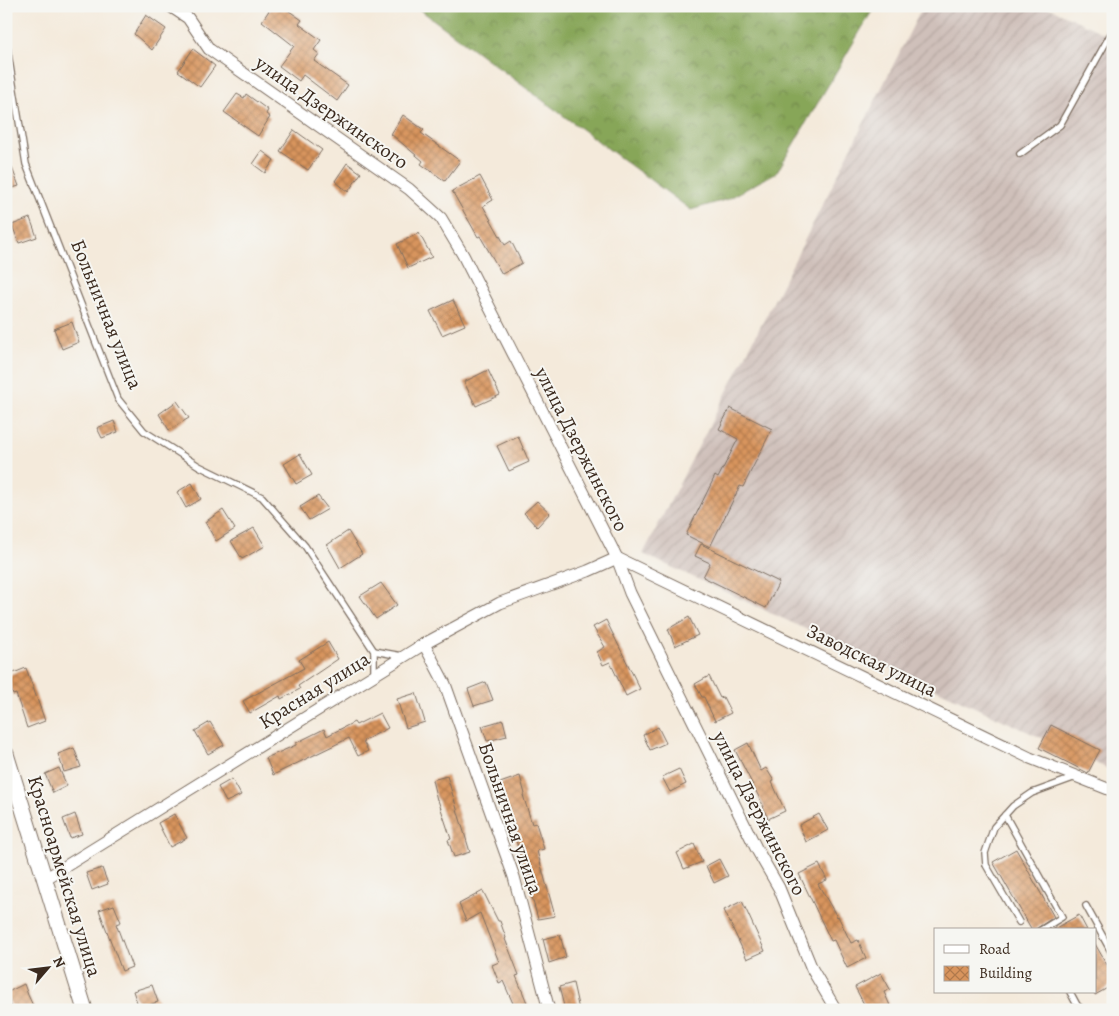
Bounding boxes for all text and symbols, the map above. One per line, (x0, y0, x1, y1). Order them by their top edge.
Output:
street label: улица Дзержинского (249, 49, 414, 175)
street label: Больничная улица (64, 235, 149, 394)
street label: улица Дзержинского (528, 361, 635, 536)
street label: Заводская улица (802, 617, 942, 704)
street label: Красная улица (254, 645, 376, 735)
street label: улица Дзержинского (706, 725, 813, 900)
street label: Больничная улица (472, 739, 549, 899)
street label: Красноармейская улица (21, 772, 108, 981)
legend (934, 928, 1096, 994)
text: Road (979, 939, 1011, 959)
north arrow (22, 944, 72, 994)
text: N (48, 953, 70, 971)
text: Building (979, 963, 1032, 983)

